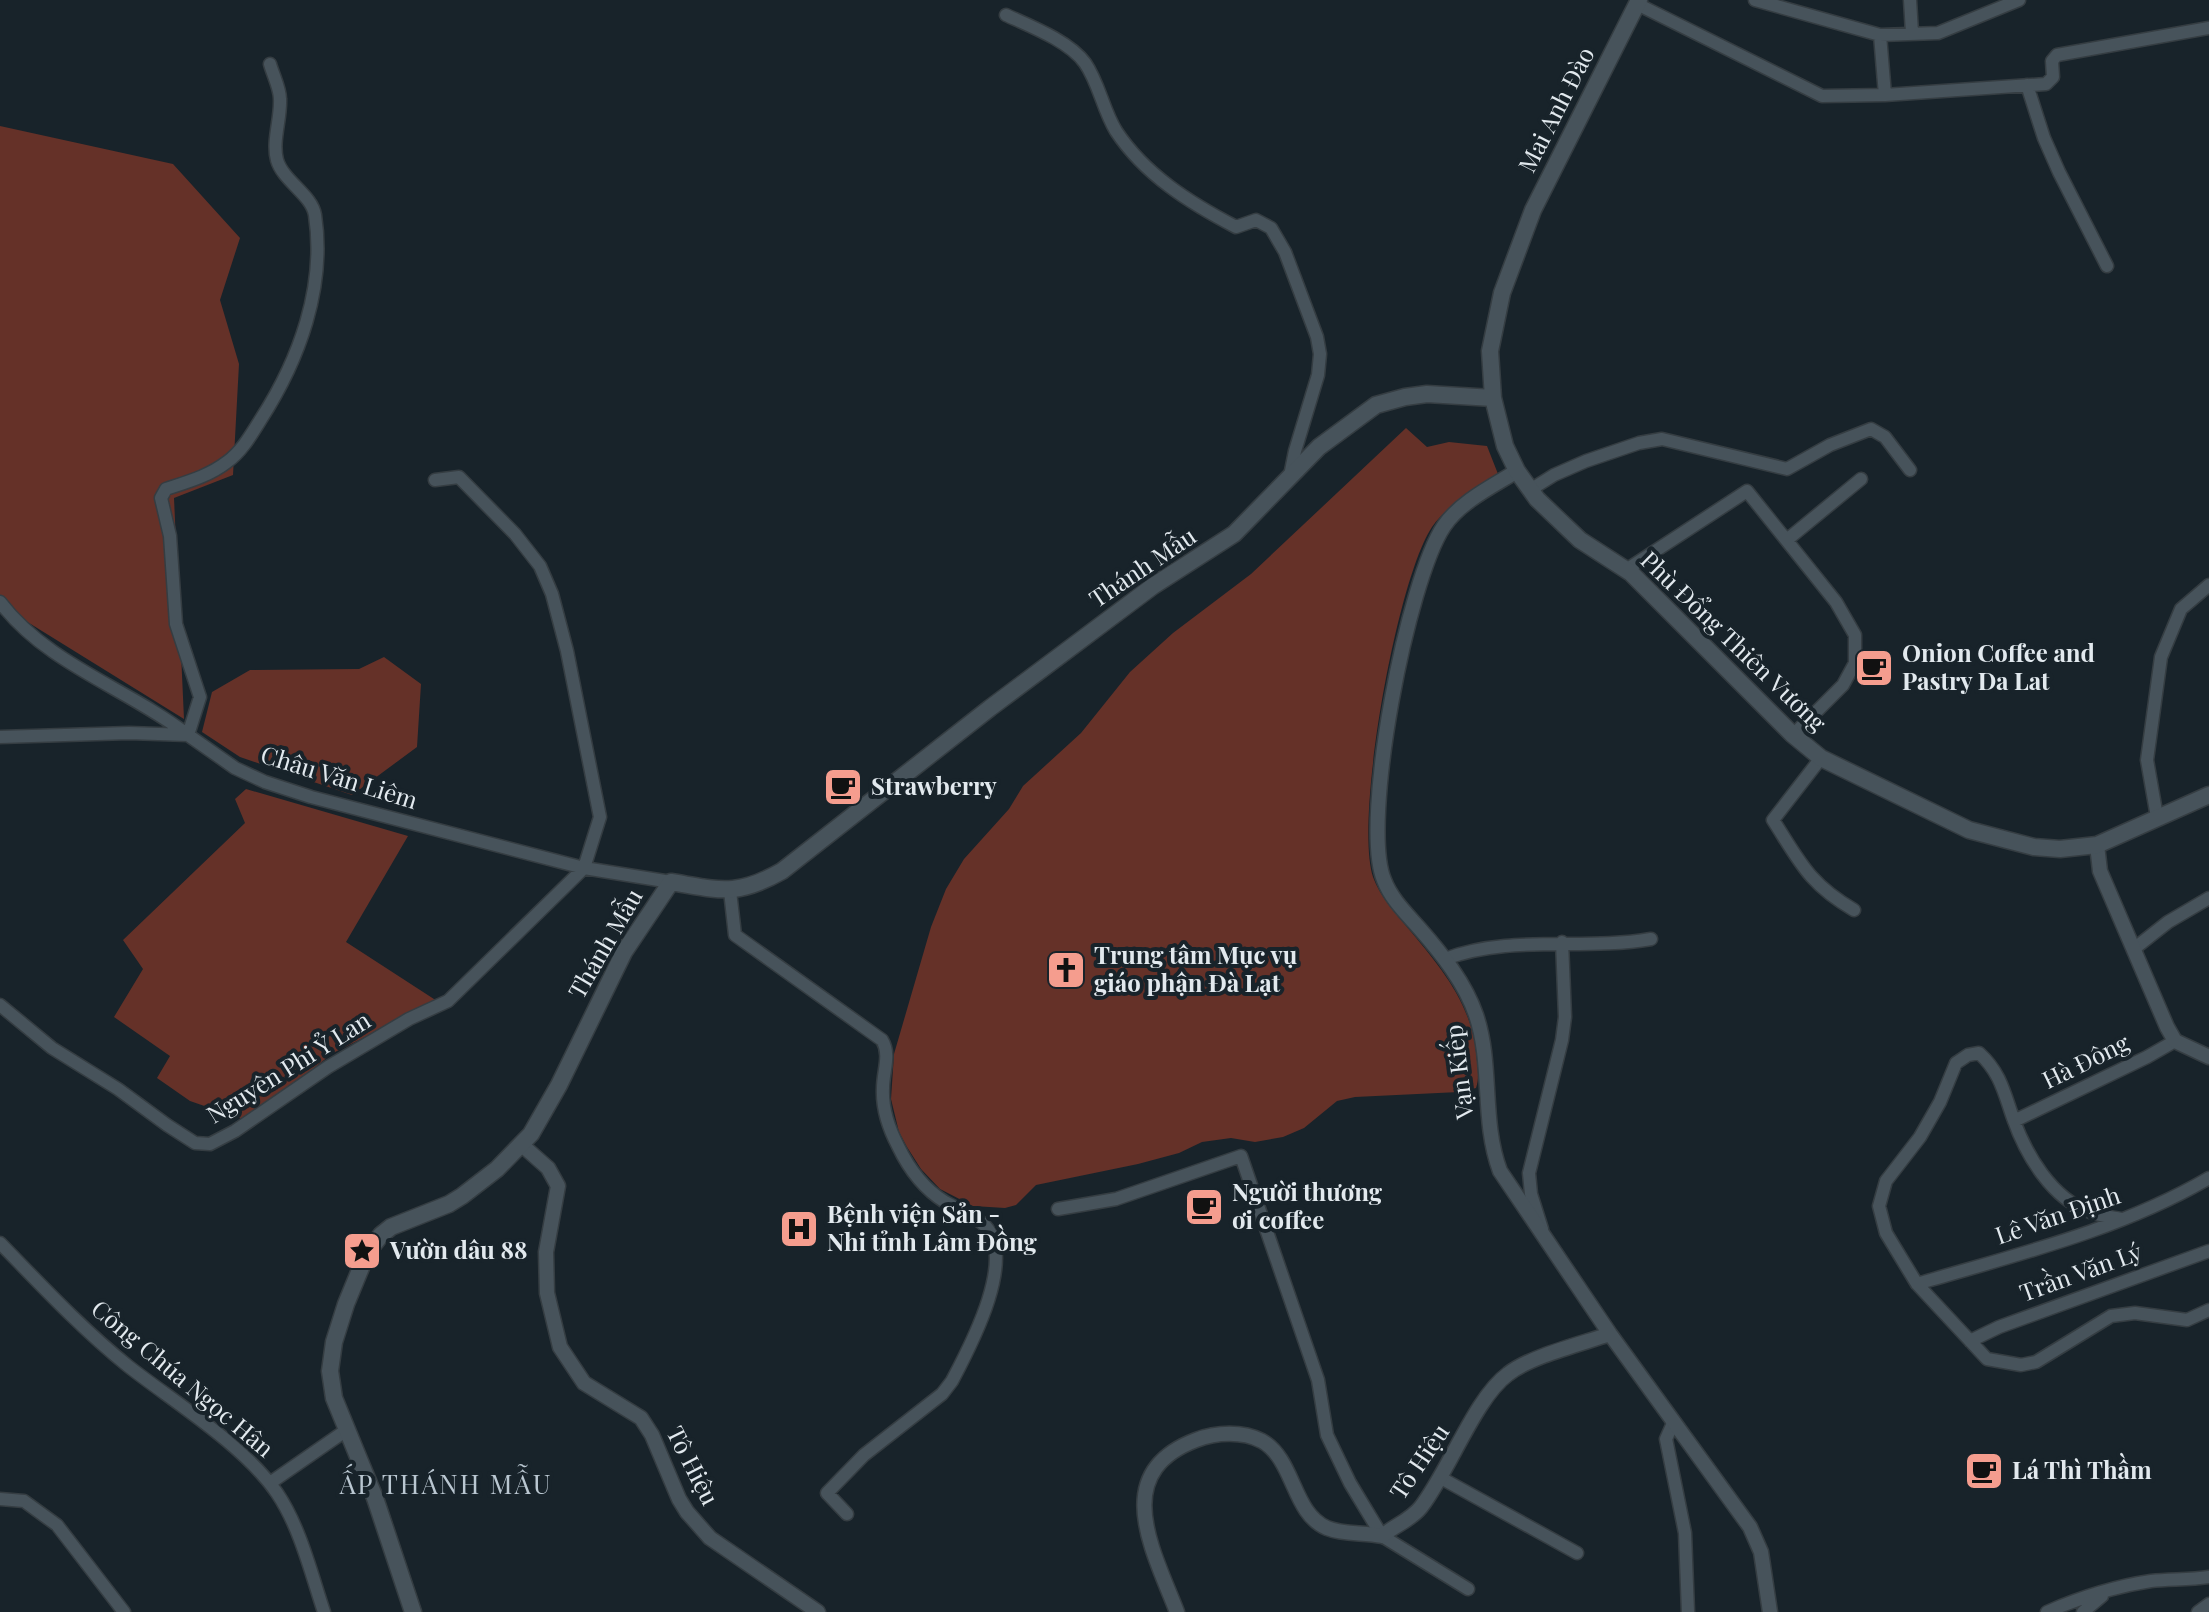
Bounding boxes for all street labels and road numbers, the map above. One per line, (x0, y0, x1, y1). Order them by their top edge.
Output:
street label: Mai Anh Đào (1510, 41, 1601, 177)
street label: Thánh Mẫu (1082, 519, 1201, 614)
street label: Phù Đổng Thiên Vương (1635, 543, 1834, 738)
street label: Châu Văn Liêm (257, 737, 422, 815)
street label: Thánh Mẫu (560, 882, 649, 1004)
street label: Nguyên Phi Ỷ Lan (200, 1003, 376, 1130)
street label: Vạn Kiếp (1435, 1023, 1480, 1122)
street label: Hà Đông (2036, 1025, 2134, 1095)
street label: Lê Văn Định (1991, 1178, 2124, 1250)
street label: Trần Văn Lý (2014, 1233, 2146, 1308)
street label: Công Chúa Ngọc Hân (85, 1292, 281, 1463)
street label: Tô Hiệu (1382, 1417, 1455, 1505)
street label: Tô Hiệu (660, 1420, 727, 1510)

